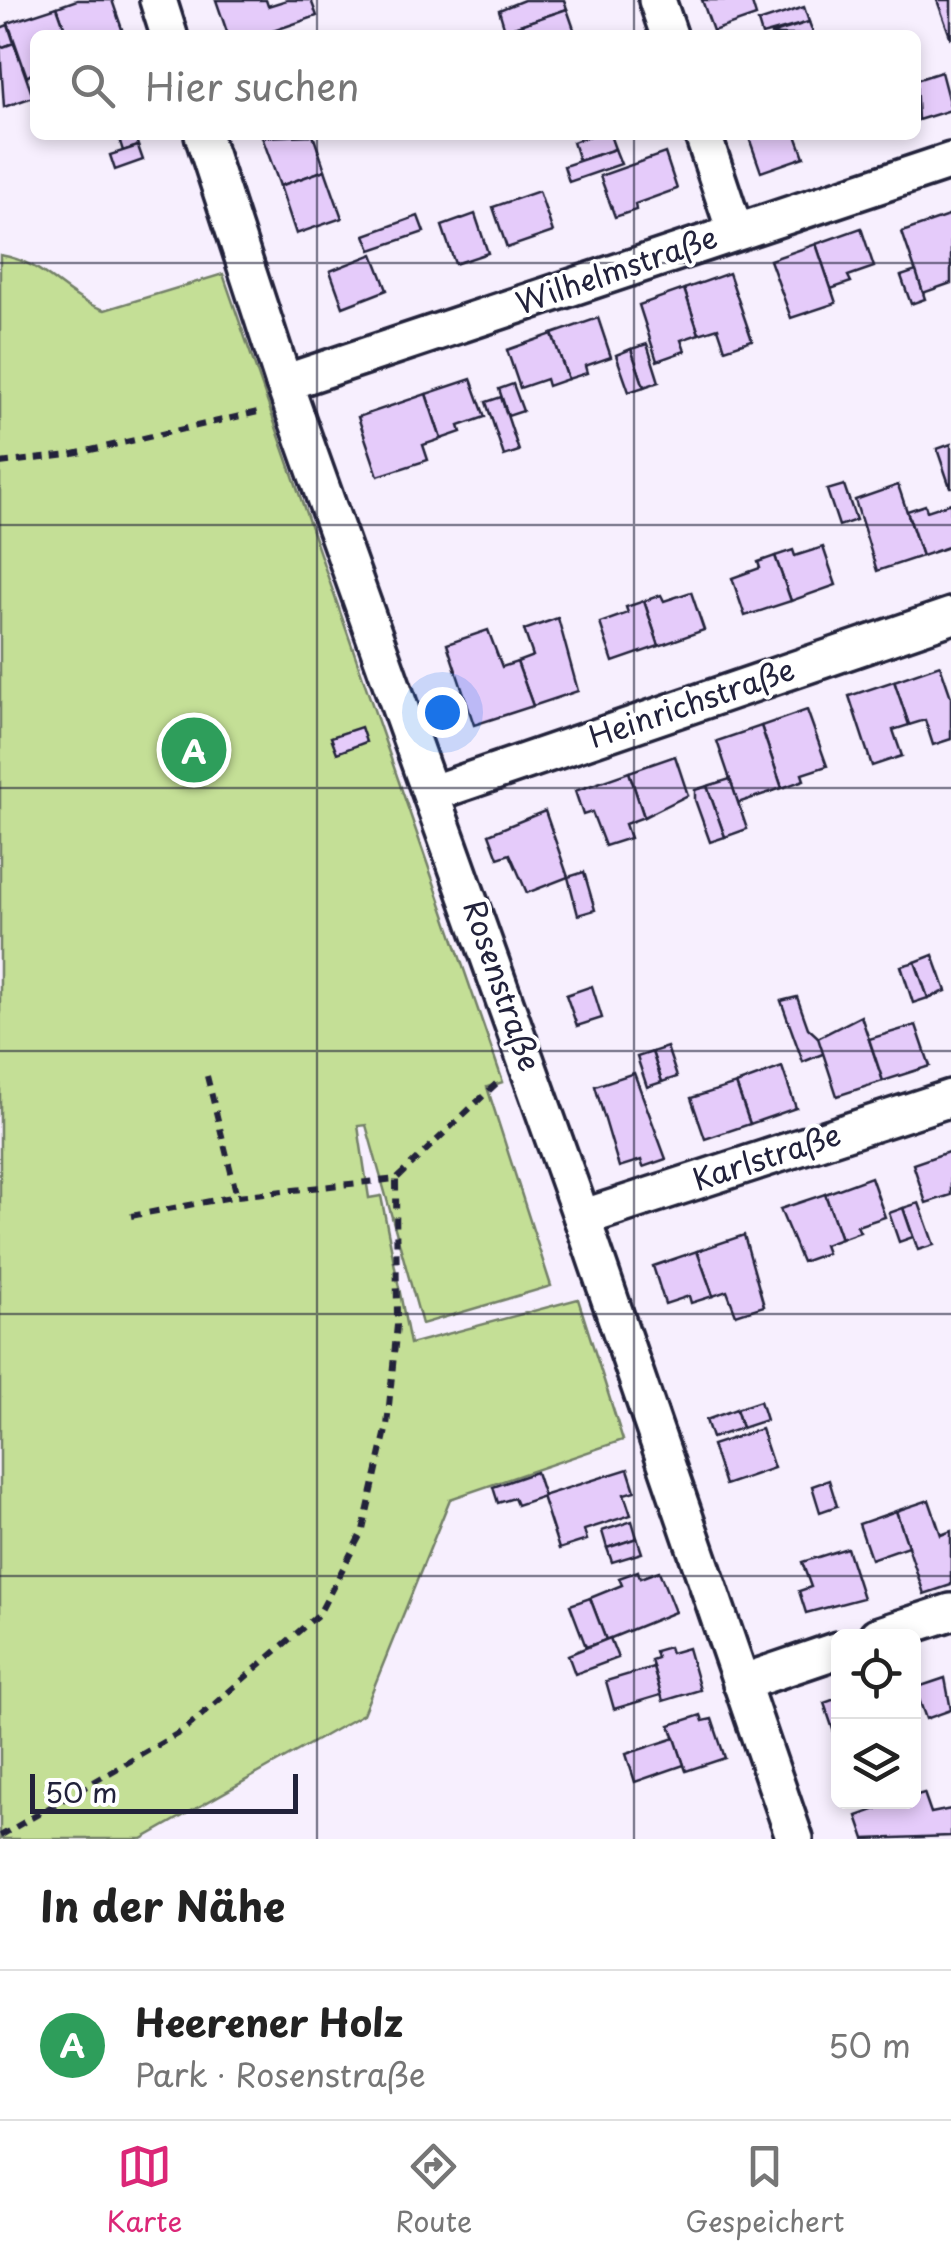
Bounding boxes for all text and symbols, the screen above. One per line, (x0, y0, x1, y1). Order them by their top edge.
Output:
search box (30, 30, 921, 140)
text: Hier suchen (145, 57, 359, 114)
icon: search (65, 58, 120, 113)
street label: Wilhelmstraße (509, 213, 723, 324)
street label: Heinrichstraße (582, 645, 800, 758)
your location (417, 687, 468, 738)
pin: A (162, 712, 226, 788)
street label: Rosenstraße (453, 893, 554, 1077)
street label: Karlstraße (686, 1111, 846, 1201)
map controls (831, 1629, 921, 1809)
button: locate (831, 1629, 921, 1719)
button: layers (831, 1719, 921, 1809)
scale bar (30, 1769, 298, 1814)
text: 50 m (45, 1770, 118, 1813)
text: In der Nähe (40, 1873, 285, 1936)
text: Heerener Holz (135, 1993, 403, 2050)
text: A (60, 2021, 85, 2069)
text: 50 m (828, 2021, 911, 2069)
text: Park · Rosenstraße (135, 2050, 426, 2098)
tab: Karte (107, 2139, 182, 2242)
tab: Route (395, 2139, 472, 2242)
tab: Gespeichert (685, 2139, 844, 2242)

